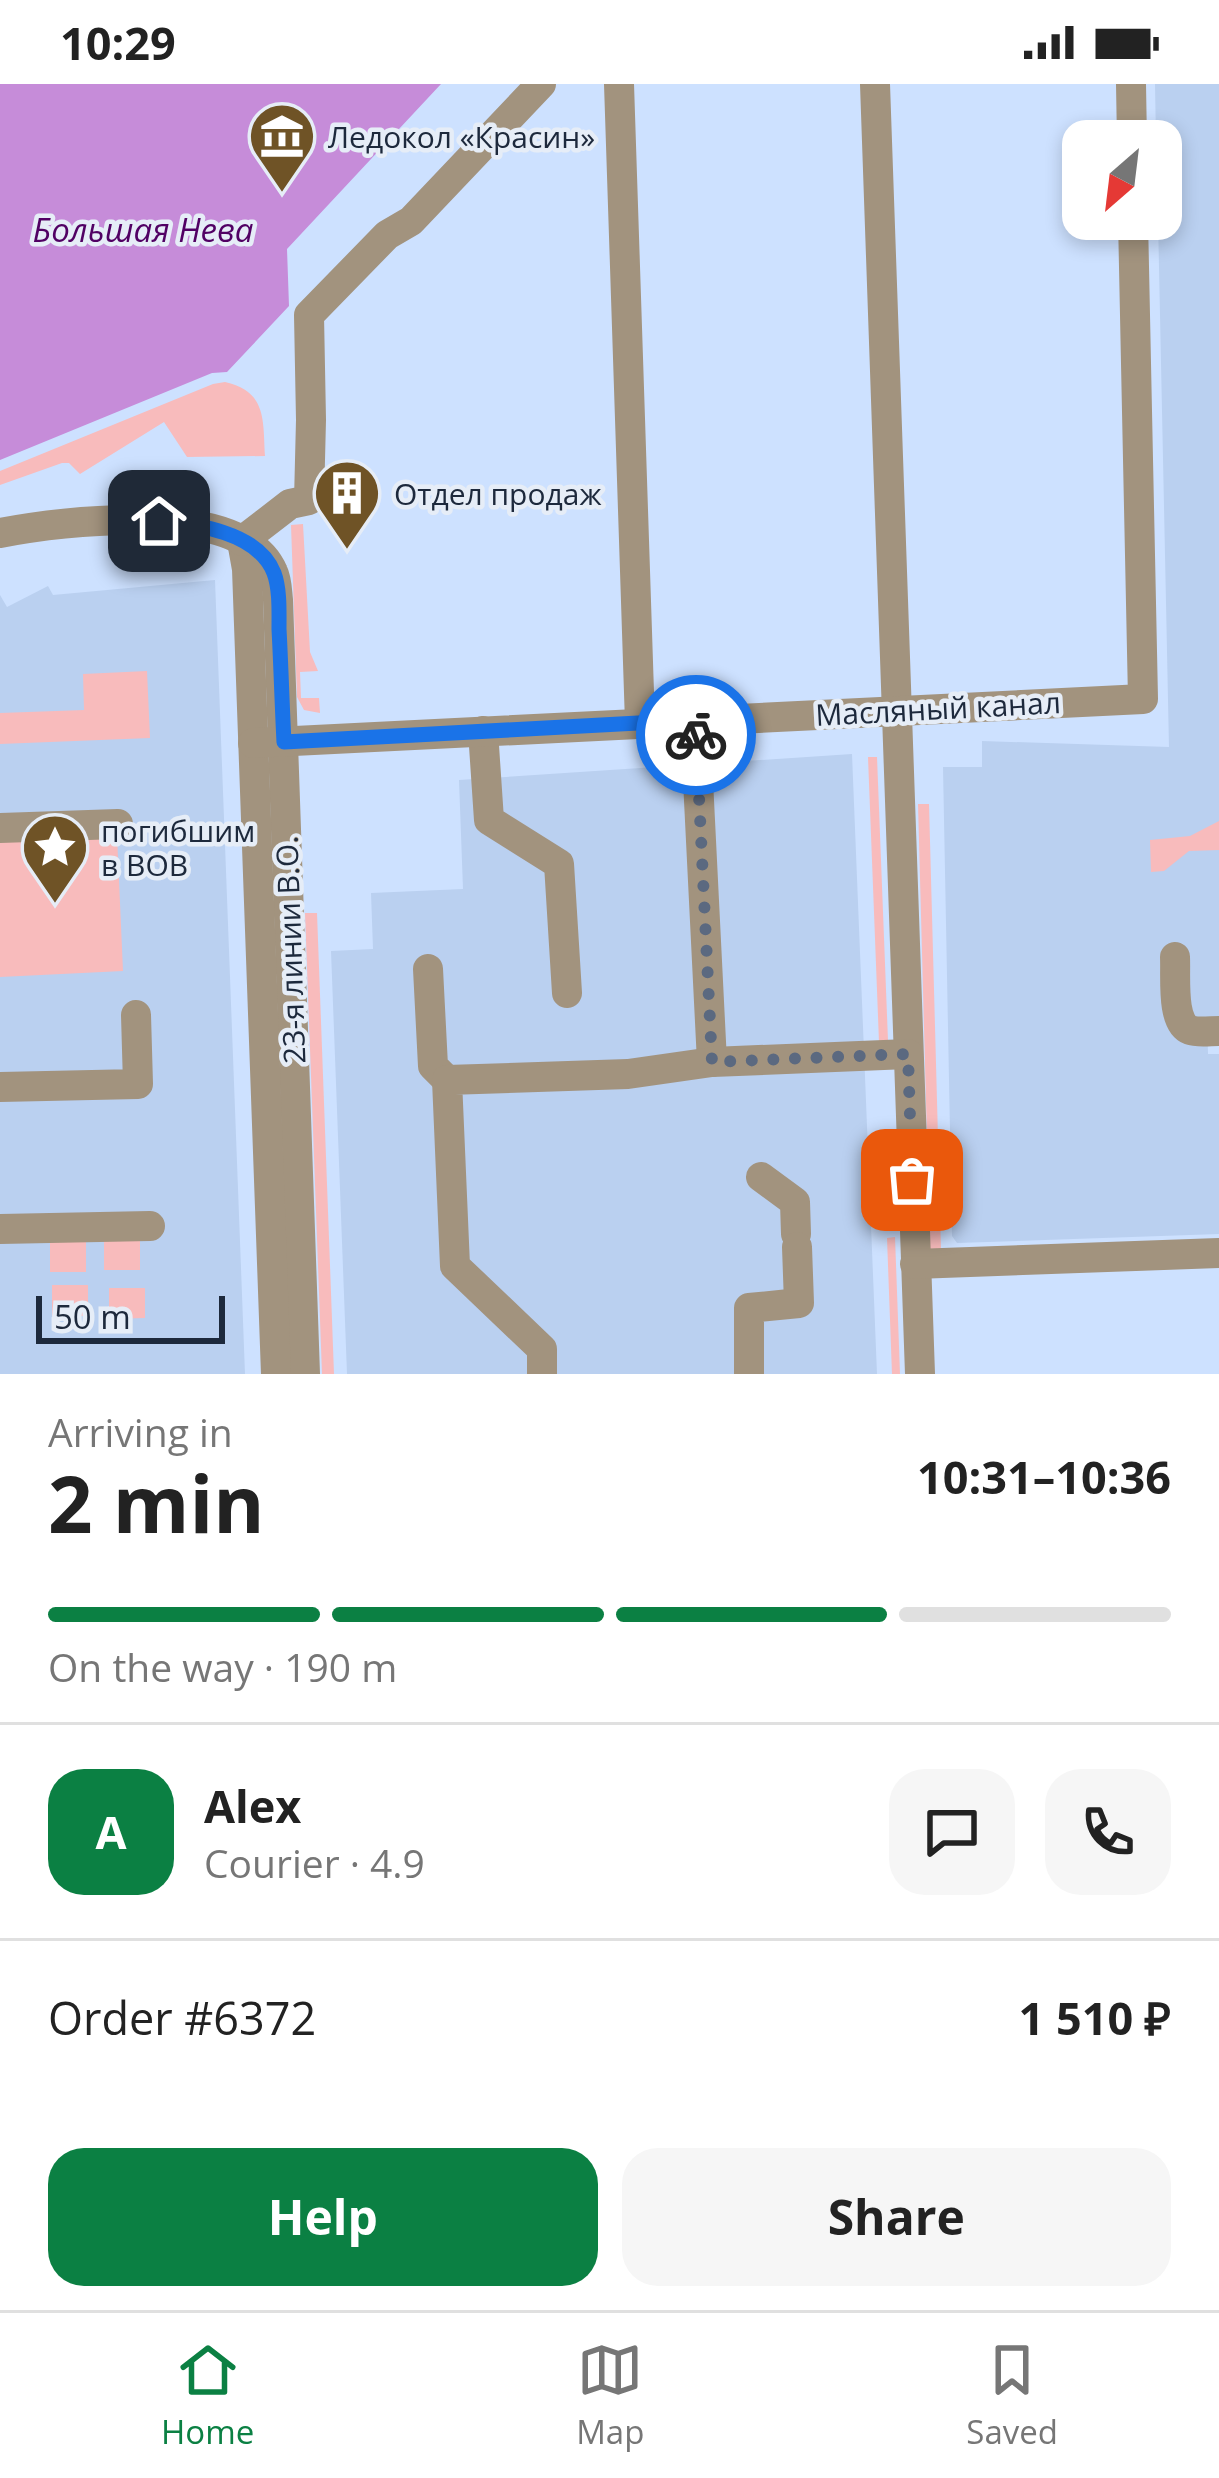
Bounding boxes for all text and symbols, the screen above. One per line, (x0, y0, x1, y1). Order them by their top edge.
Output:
text: 10:29 (60, 12, 176, 73)
museum icon: Ледокол «Красин» (247, 101, 317, 195)
place label: Ледокол «Красин» (328, 116, 595, 157)
north arrow (1062, 120, 1182, 240)
map controls (1062, 120, 1182, 240)
water label: Большая Нева (33, 207, 253, 252)
building icon: Отдел продаж (312, 458, 382, 552)
pin (108, 470, 210, 572)
place label: Отдел продаж (394, 473, 601, 514)
icon: home (126, 488, 192, 554)
courier (636, 675, 756, 795)
street label: Масляный канал (814, 681, 1062, 735)
icon: bike (663, 702, 729, 768)
place label: погибшим в ВОВ (101, 810, 255, 885)
place icon: погибшим в ВОВ (20, 812, 90, 906)
street label: 23-я линии В.О. (266, 835, 314, 1065)
pin (861, 1129, 963, 1231)
icon: bag (879, 1147, 945, 1213)
scale bar (36, 1290, 225, 1343)
text: 50 m (54, 1294, 131, 1339)
text: Arriving in (48, 1405, 233, 1458)
text: 10:31–10:36 (917, 1446, 1171, 1507)
text: 2 min (48, 1450, 265, 1556)
text: On the way · 190 m (48, 1640, 397, 1693)
button: chat (889, 1769, 1015, 1895)
button: phone (1045, 1769, 1171, 1895)
text: Alex (204, 1775, 301, 1836)
text: A (95, 1801, 127, 1862)
text: Courier · 4.9 (204, 1836, 425, 1889)
text: Order #6372 (48, 1987, 316, 2048)
text: 1 510 ₽ (1019, 1987, 1171, 2048)
button: Help (48, 2148, 598, 2286)
button: Share (622, 2148, 1171, 2286)
tab: Home (161, 2337, 254, 2454)
tab: Map (576, 2337, 644, 2454)
tab: Saved (966, 2337, 1058, 2454)

